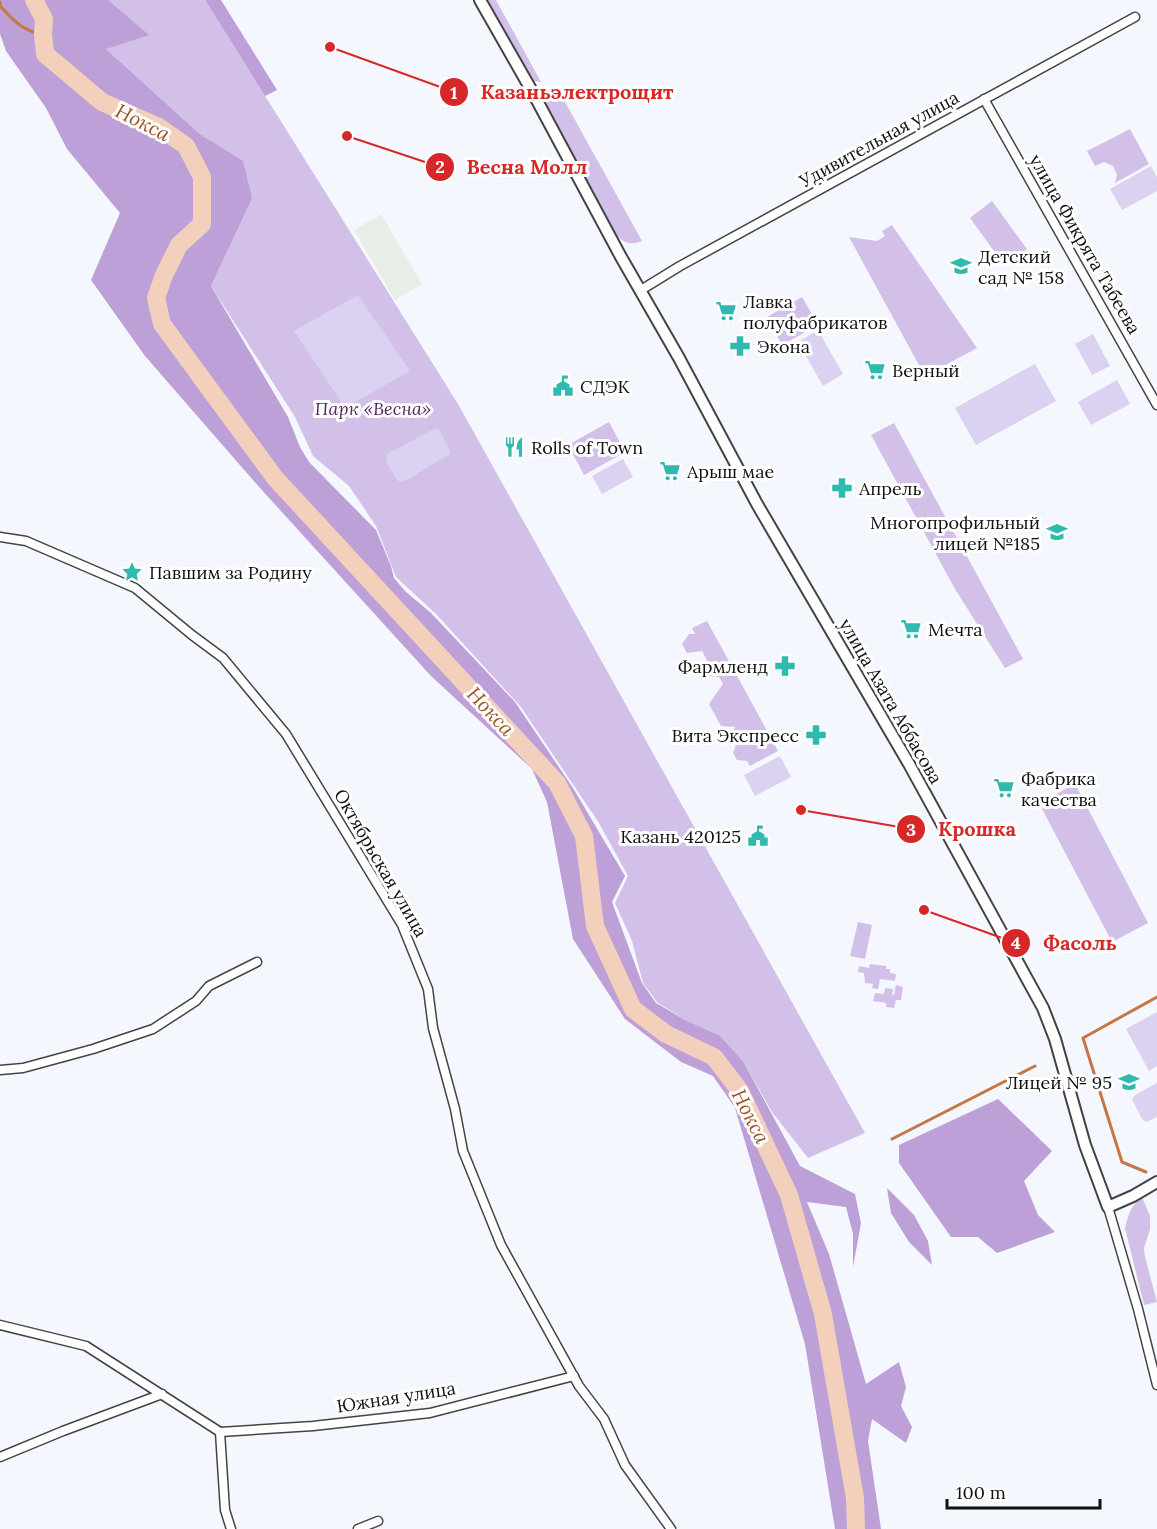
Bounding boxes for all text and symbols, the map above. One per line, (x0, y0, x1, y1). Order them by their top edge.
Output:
callout: Казаньэлектрощит (439, 73, 686, 111)
text: Казаньэлектрощит (480, 79, 674, 104)
text: 1 (450, 81, 458, 104)
street label: Удивительная улица (794, 86, 963, 193)
water label: Нокса (112, 98, 174, 146)
callout: Весна Молл (425, 148, 600, 186)
street label: улица Фикрята Табеева (1024, 150, 1146, 338)
text: Весна Молл (467, 154, 588, 179)
text: 2 (435, 155, 445, 178)
place label: Детский сад № 158 (978, 245, 1064, 289)
school or university icon: Детский сад № 158 (949, 254, 973, 278)
place label: Лавка полуфабрикатов (743, 290, 887, 334)
supermarket icon: Лавка полуфабрикатов (714, 299, 738, 323)
pharmacy icon: Экона (728, 334, 752, 358)
place label: Экона (757, 335, 810, 358)
supermarket icon: Верный (863, 358, 887, 382)
place label: Верный (892, 359, 960, 382)
public building icon: СДЭК (551, 374, 575, 398)
place label: СДЭК (580, 375, 630, 398)
park label: Парк «Весна» (315, 397, 431, 420)
restaurant icon: Rolls of Town (502, 435, 526, 459)
place label: Rolls of Town (531, 436, 643, 459)
supermarket icon: Арыш мае (658, 459, 682, 483)
place label: Арыш мае (686, 460, 775, 483)
pharmacy icon: Апрель (830, 476, 854, 500)
place label: Апрель (858, 477, 922, 500)
place label: Многопрофильный лицей №185 (870, 511, 1040, 555)
school or university icon: Многопрофильный лицей №185 (1045, 520, 1069, 544)
place icon: Павшим за Родину (120, 560, 144, 584)
place label: Павшим за Родину (149, 561, 312, 584)
street label: улица Азата Аббасова (834, 614, 948, 788)
supermarket icon: Мечта (899, 617, 923, 641)
place label: Мечта (928, 618, 983, 641)
pharmacy icon: Фармленд (773, 654, 797, 678)
place label: Фармленд (678, 655, 768, 678)
water label: Нокса (462, 681, 520, 741)
pharmacy icon: Вита Экспресс (804, 723, 828, 747)
place label: Вита Экспресс (671, 724, 799, 747)
place label: Фабрика качества (1021, 767, 1097, 811)
supermarket icon: Фабрика качества (992, 776, 1016, 800)
street label: Октябрьская улица (329, 785, 433, 941)
callout: Крошка (896, 810, 1028, 848)
text: Крошка (938, 816, 1016, 841)
text: 3 (906, 818, 916, 841)
public building icon: Казань 420125 (746, 824, 770, 848)
place label: Казань 420125 (620, 825, 741, 848)
callout: Фасоль (1001, 924, 1129, 962)
text: Фасоль (1043, 930, 1117, 955)
text: 4 (1011, 931, 1021, 954)
school or university icon: Лицей № 95 (1117, 1070, 1141, 1094)
place label: Лицей № 95 (1006, 1071, 1112, 1094)
water label: Нокса (727, 1085, 775, 1147)
street label: Южная улица (335, 1376, 457, 1418)
scale bar (947, 1472, 1100, 1510)
text: 100 m (956, 1481, 1006, 1504)

